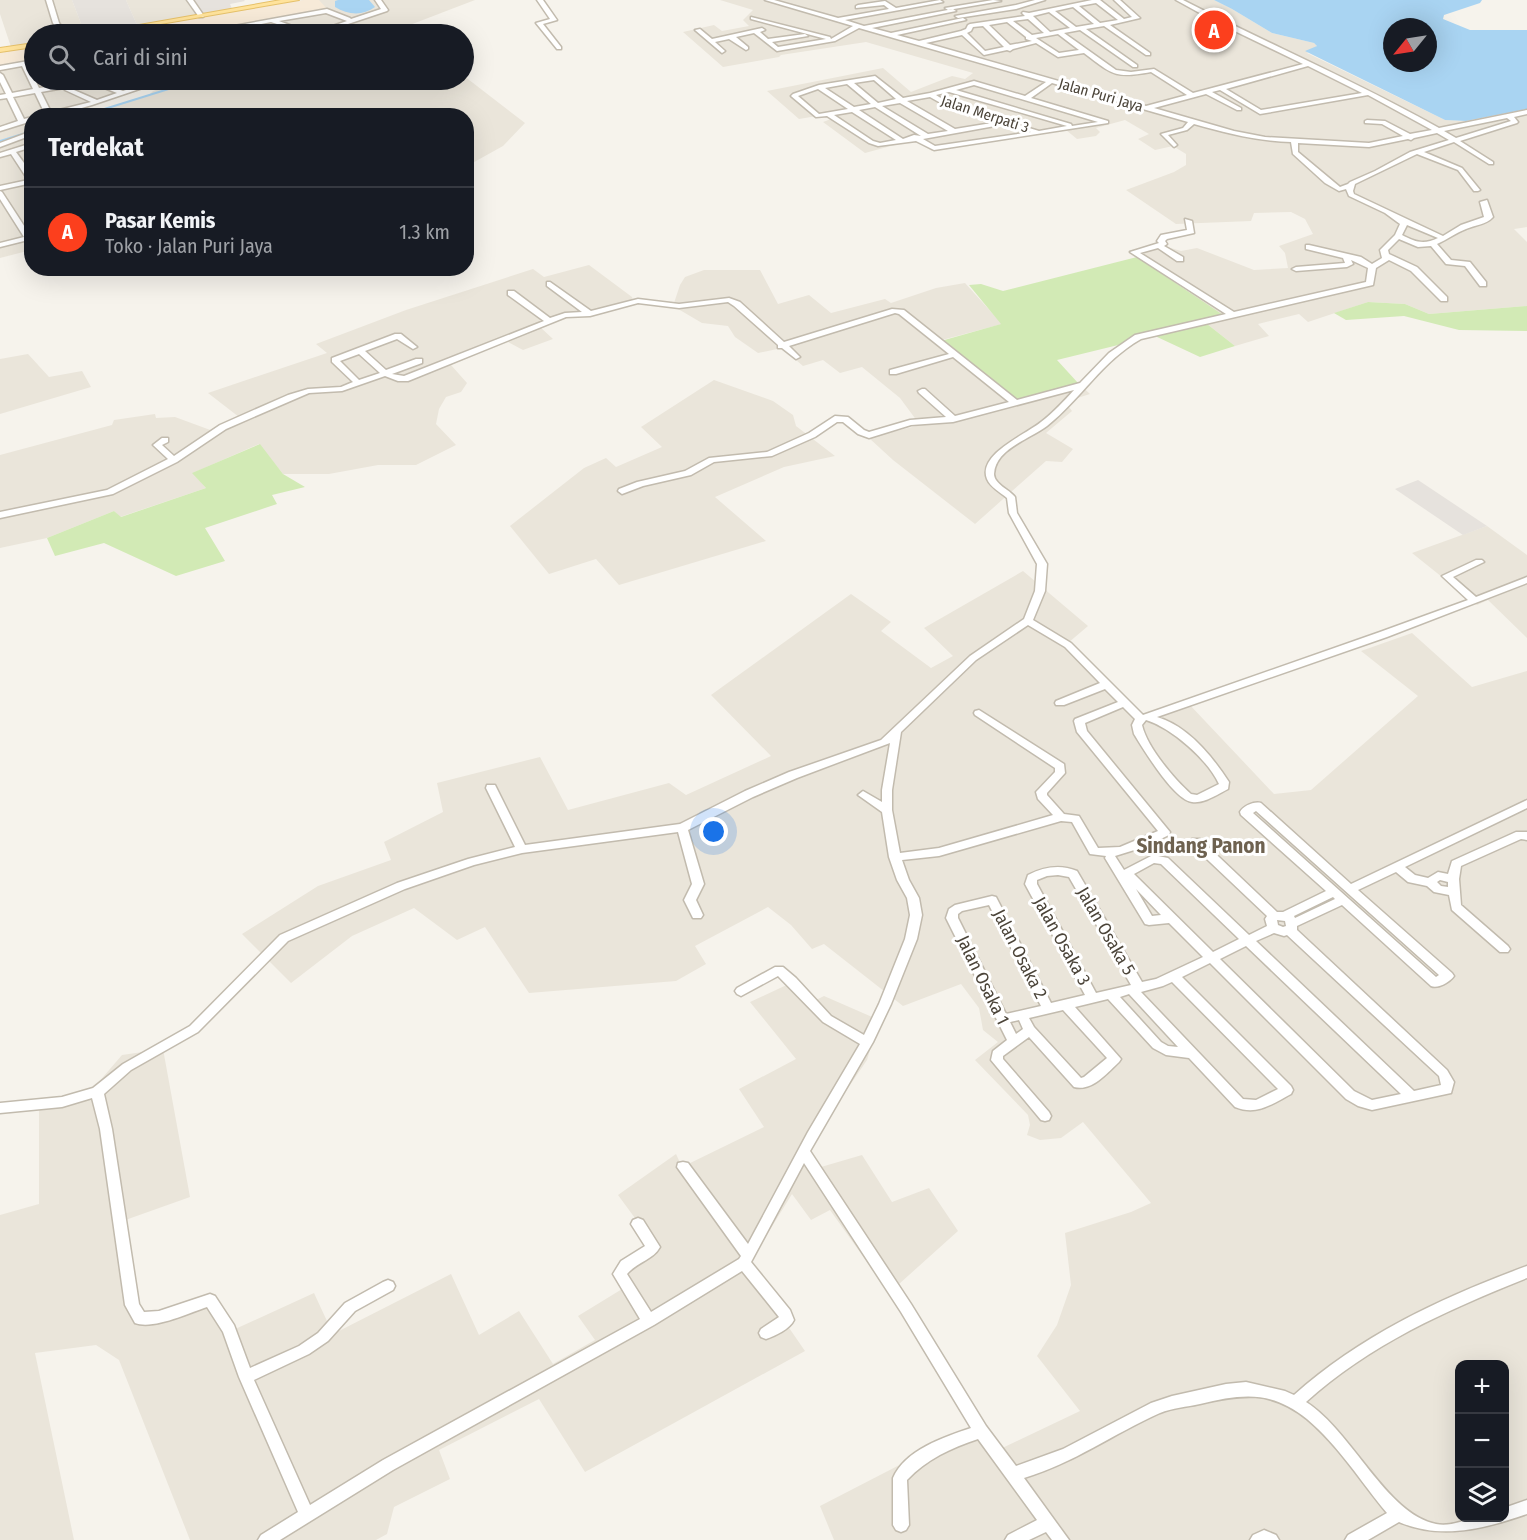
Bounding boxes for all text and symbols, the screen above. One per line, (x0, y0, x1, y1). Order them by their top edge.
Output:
pin: A (1194, 8, 1234, 52)
north arrow (1383, 18, 1437, 72)
search box (24, 24, 474, 90)
icon: search (45, 41, 78, 74)
text: Cari di sini (93, 44, 188, 71)
street label: Jalan Puri Jaya (1057, 74, 1145, 116)
street label: Jalan Merpati 3 (939, 91, 1031, 137)
text: Terdekat (48, 132, 144, 163)
text: Pasar Kemis (105, 207, 216, 234)
text: A (62, 220, 73, 244)
text: 1.3 km (399, 220, 450, 244)
text: Toko · Jalan Puri Jaya (105, 234, 273, 258)
your location (699, 817, 728, 846)
district label: Sindang Panon (1136, 833, 1266, 859)
street label: Jalan Osaka 5 (1072, 883, 1140, 979)
street label: Jalan Osaka 3 (1029, 893, 1095, 989)
street label: Jalan Osaka 2 (988, 906, 1052, 1003)
street label: Jalan Osaka 1 (952, 932, 1014, 1028)
map controls (1455, 1360, 1509, 1522)
button: + (1455, 1360, 1509, 1414)
button: − (1455, 1414, 1509, 1468)
button: layers (1455, 1468, 1509, 1522)

